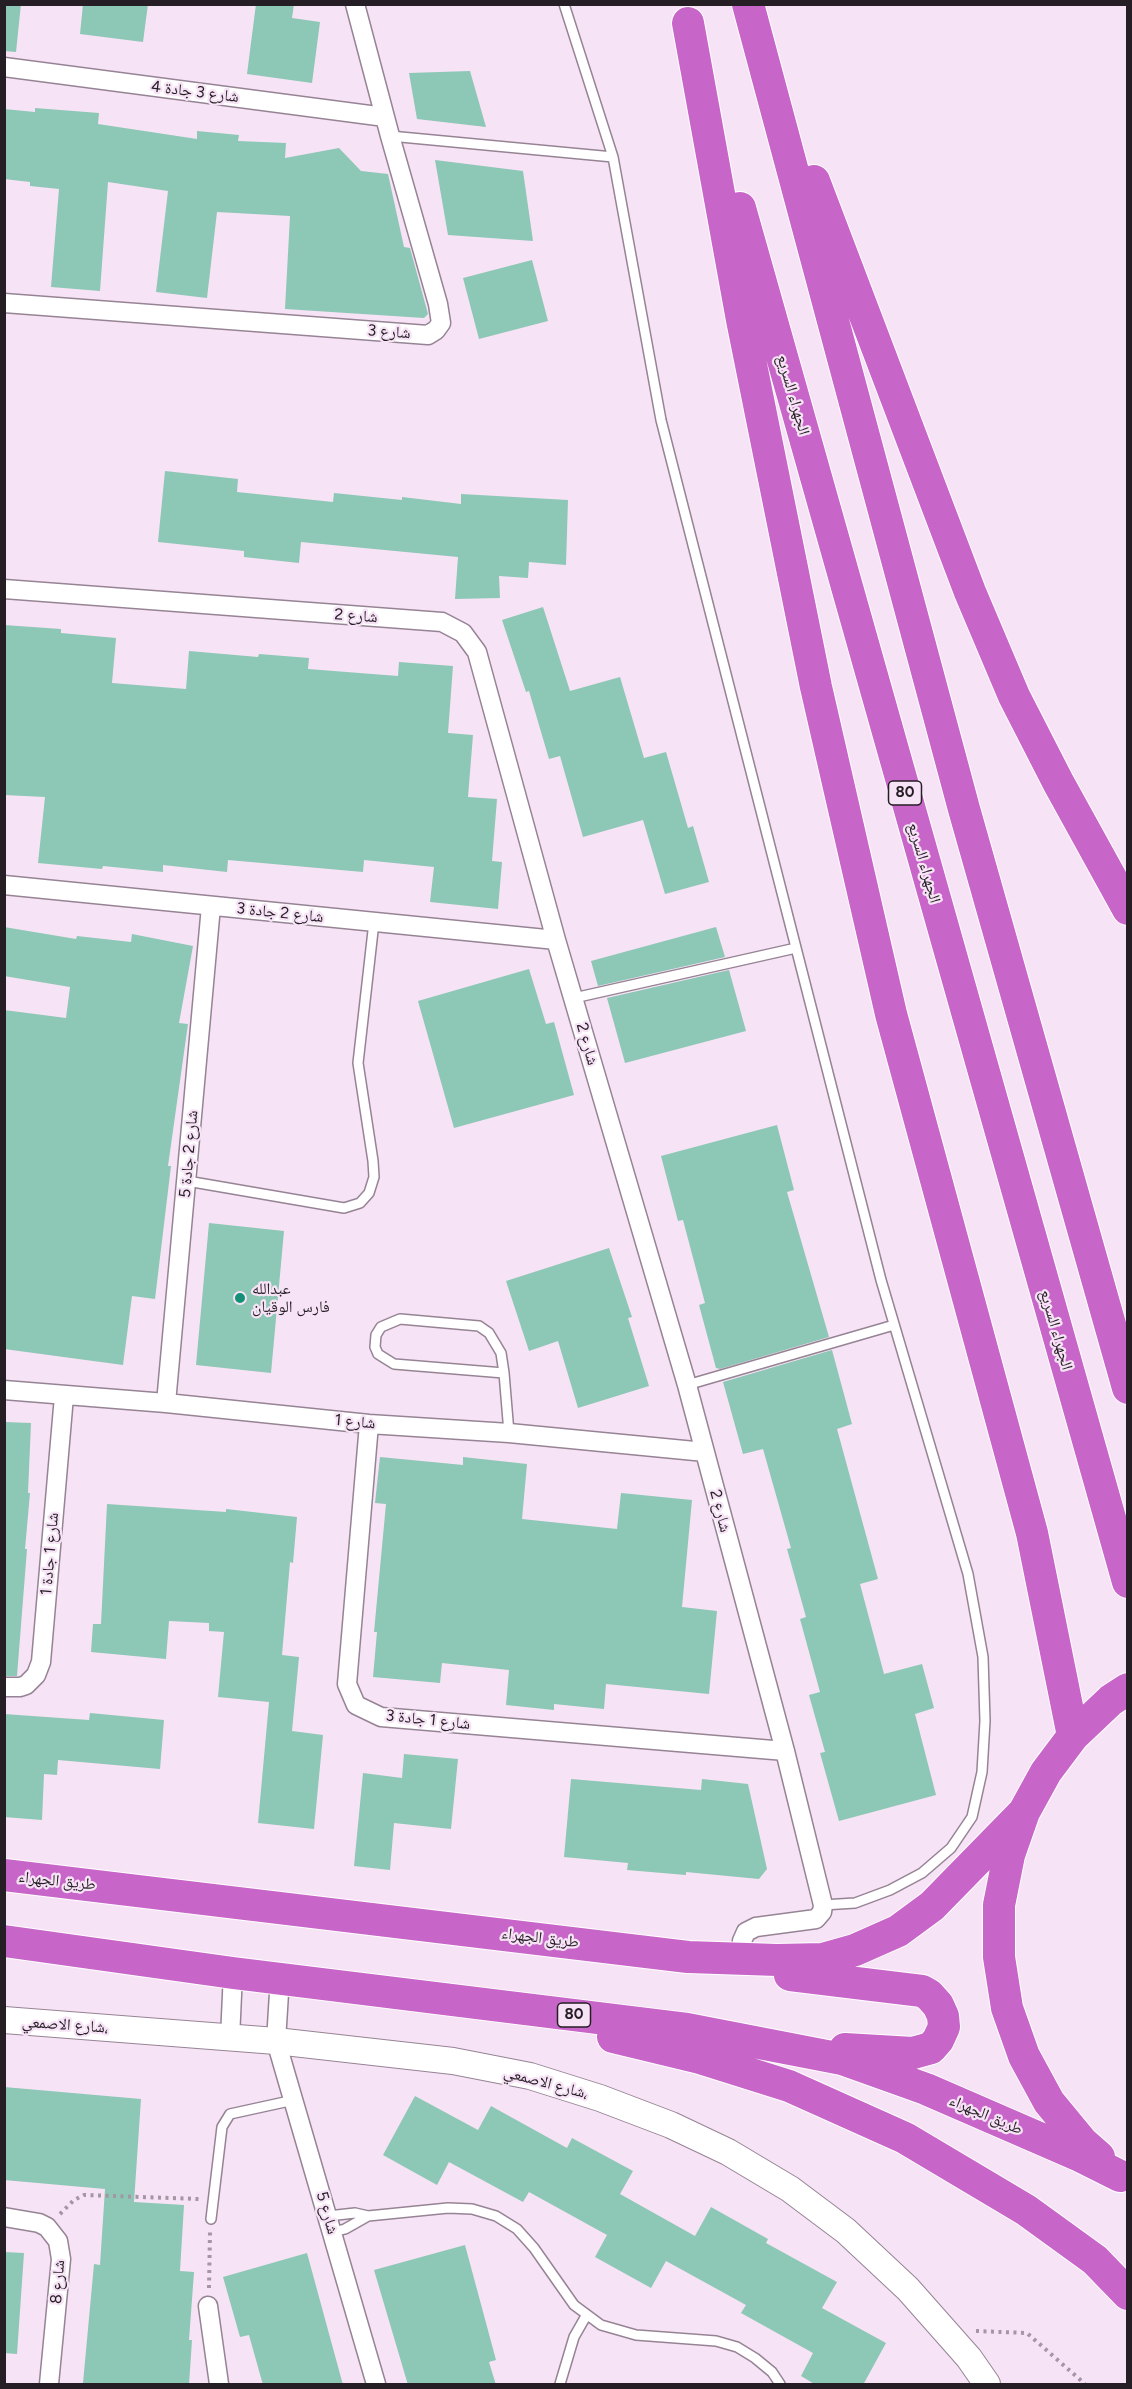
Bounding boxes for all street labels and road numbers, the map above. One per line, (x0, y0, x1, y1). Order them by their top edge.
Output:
street label: شارع 3 جادة 4 (150, 77, 240, 107)
street label: شارع 3 (367, 321, 411, 343)
street label: الجهراء السريع (772, 353, 814, 437)
street label: شارع 2 (334, 605, 378, 627)
road number: 80 (888, 781, 922, 805)
street label: الجهراء السريع (903, 821, 945, 905)
street label: شارع 2 جادة 3 (236, 899, 324, 927)
street label: شارع 2 (572, 1021, 602, 1067)
street label: شارع 2 جادة 5 (176, 1109, 202, 1199)
street label: الجهراء السريع (1035, 1288, 1077, 1372)
street label: شارع 1 (334, 1411, 376, 1433)
street label: شارع 2 (705, 1488, 735, 1534)
street label: شارع 1 جادة 1 (37, 1512, 63, 1596)
street label: شارع 1 جادة 3 (385, 1706, 471, 1734)
street label: طريق الجهراء (17, 1867, 97, 1895)
street label: طريق الجهراء (500, 1924, 580, 1952)
road number: 80 (558, 2003, 590, 2027)
street label: شارع الاصمعي، (21, 2012, 109, 2038)
street label: شارع الاصمعي، (502, 2063, 590, 2103)
street label: طريق الجهراء (946, 2091, 1026, 2139)
street label: شارع 5 (312, 2189, 342, 2237)
street label: شارع 8 (47, 2259, 69, 2305)

